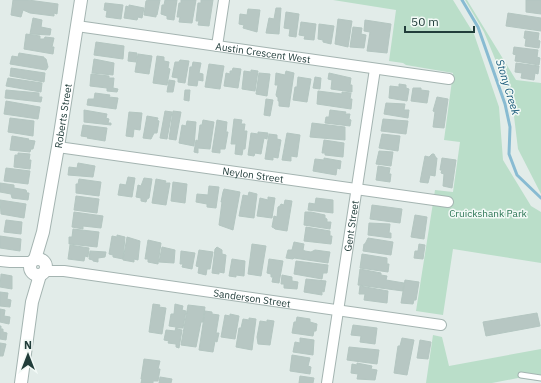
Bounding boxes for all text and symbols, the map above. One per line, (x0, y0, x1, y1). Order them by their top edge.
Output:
scale bar (405, 8, 474, 34)
text: 50 m (411, 14, 439, 29)
street label: Austin Crescent West (215, 39, 312, 66)
water label: Stony Creek (493, 57, 523, 117)
street label: Roberts Street (51, 82, 74, 149)
street label: Neylon Street (222, 164, 285, 185)
street label: Gent Street (341, 199, 361, 252)
park label: Cruickshank Park (449, 207, 528, 220)
street label: Sanderson Street (213, 286, 292, 310)
north arrow (8, 335, 48, 375)
text: N (24, 338, 32, 352)

